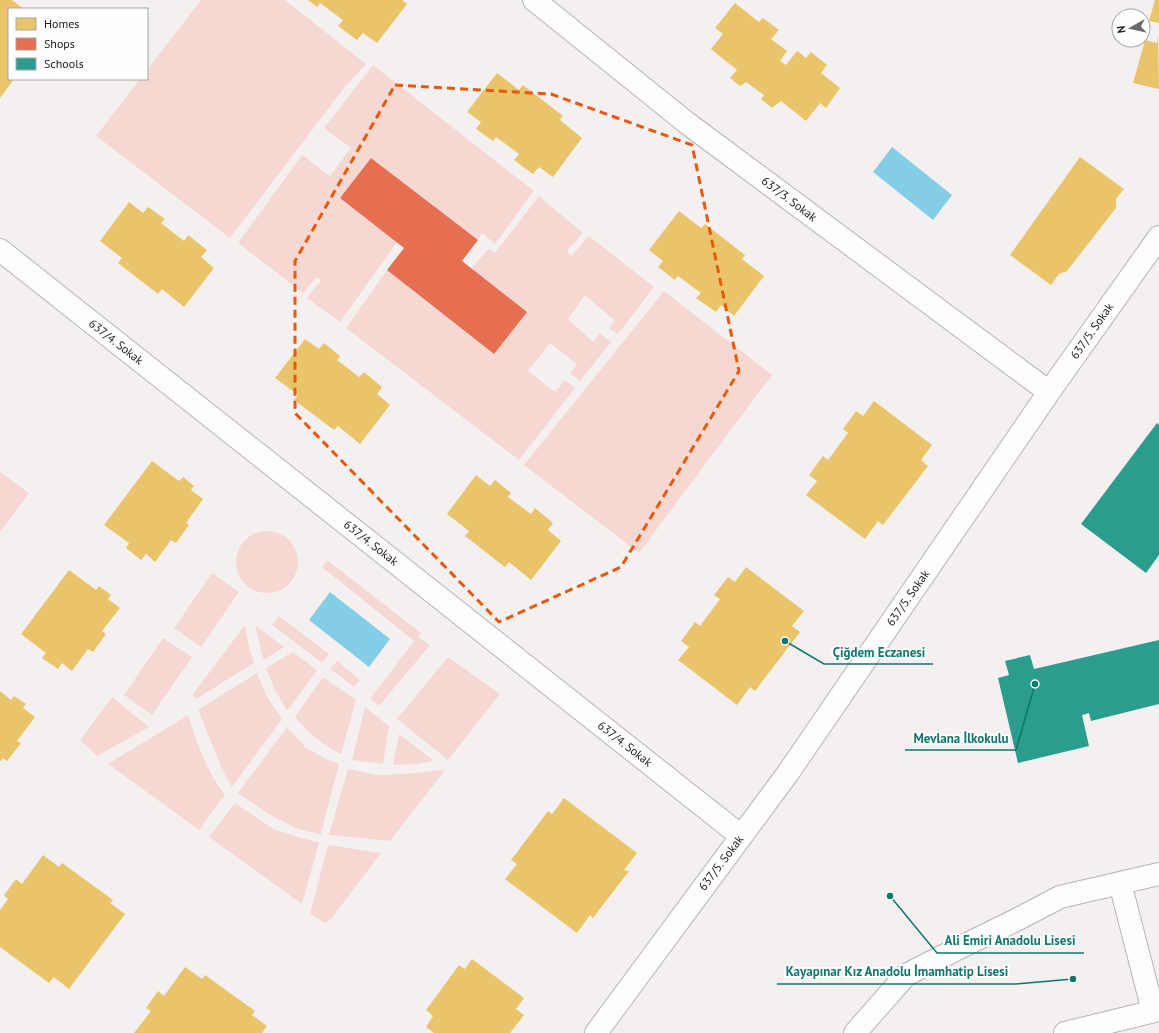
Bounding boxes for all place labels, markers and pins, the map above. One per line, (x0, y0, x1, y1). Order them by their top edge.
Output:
callout: Çiğdem Eczanesi (824, 639, 933, 664)
callout: Mevlana İlkokulu (905, 725, 1016, 750)
callout: Ali Emiri Anadolu Lisesi (937, 928, 1084, 953)
callout: Kayapınar Kız Anadolu İmamhatip Lisesi (777, 959, 1016, 984)

